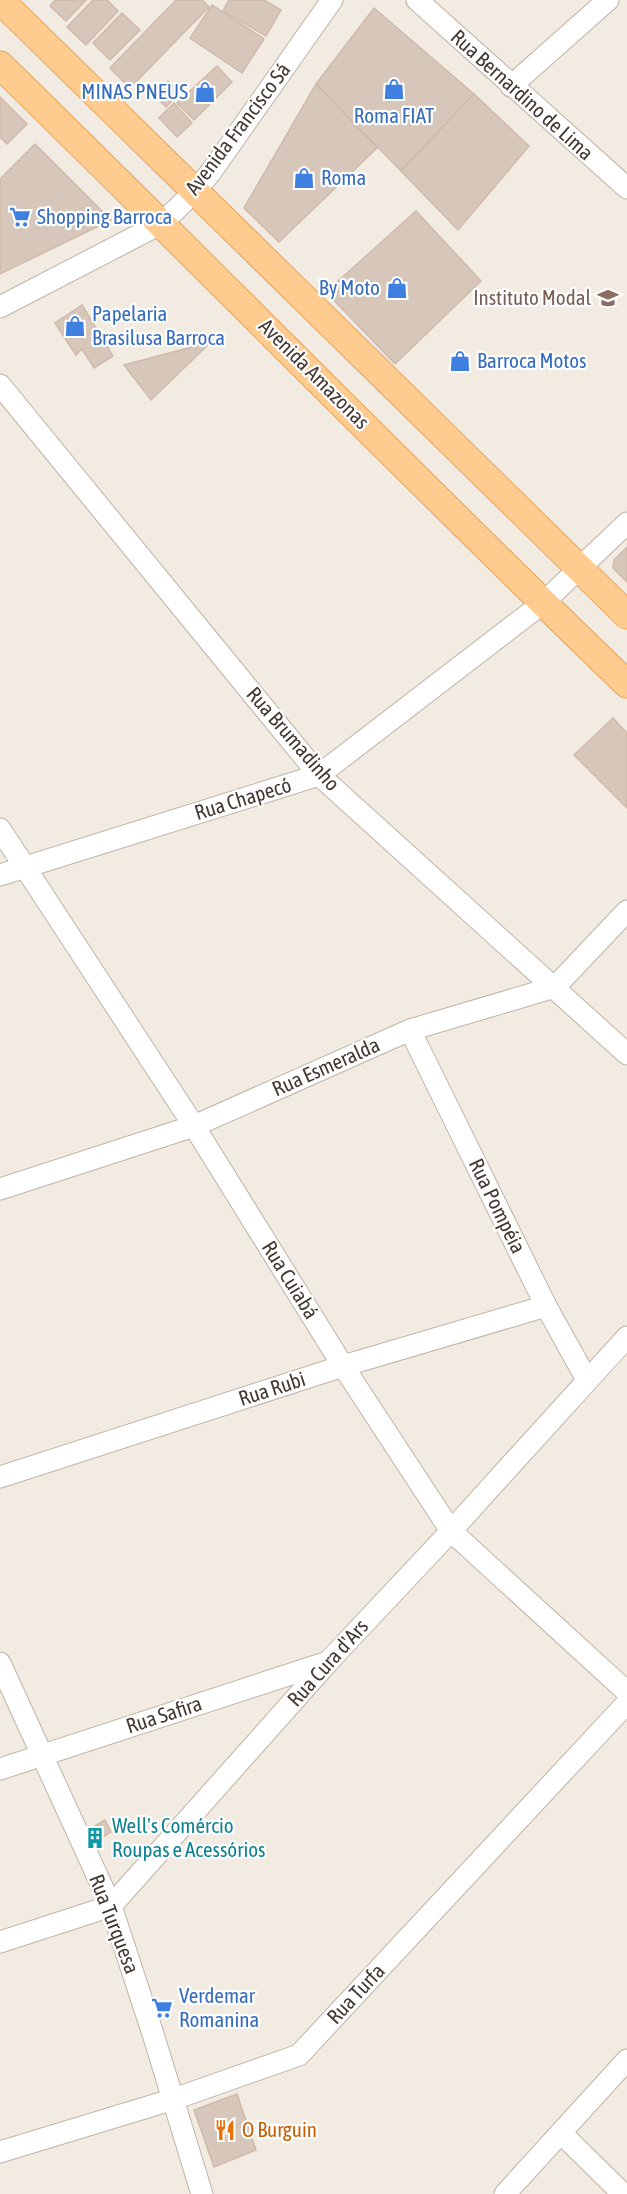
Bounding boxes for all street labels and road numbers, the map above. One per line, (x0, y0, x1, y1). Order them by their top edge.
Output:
street label: Rua Bernardino de Lima (447, 24, 599, 164)
street label: Avenida Francisco Sá (180, 58, 295, 199)
street label: Avenida Amazonas (255, 313, 375, 433)
street label: Rua Brumadinho (242, 682, 345, 795)
street label: Rua Chapecó (192, 772, 294, 824)
street label: Rua Esmeralda (268, 1032, 383, 1100)
street label: Rua Pompéia (465, 1154, 531, 1257)
street label: Rua Cuiabá (258, 1236, 324, 1323)
street label: Rua Rubi (235, 1366, 308, 1410)
street label: Rua Cura d'Ars (282, 1614, 373, 1711)
street label: Rua Safira (123, 1691, 205, 1738)
street label: Rua Turquesa (85, 1871, 145, 1977)
street label: Rua Turfa (322, 1958, 389, 2028)

